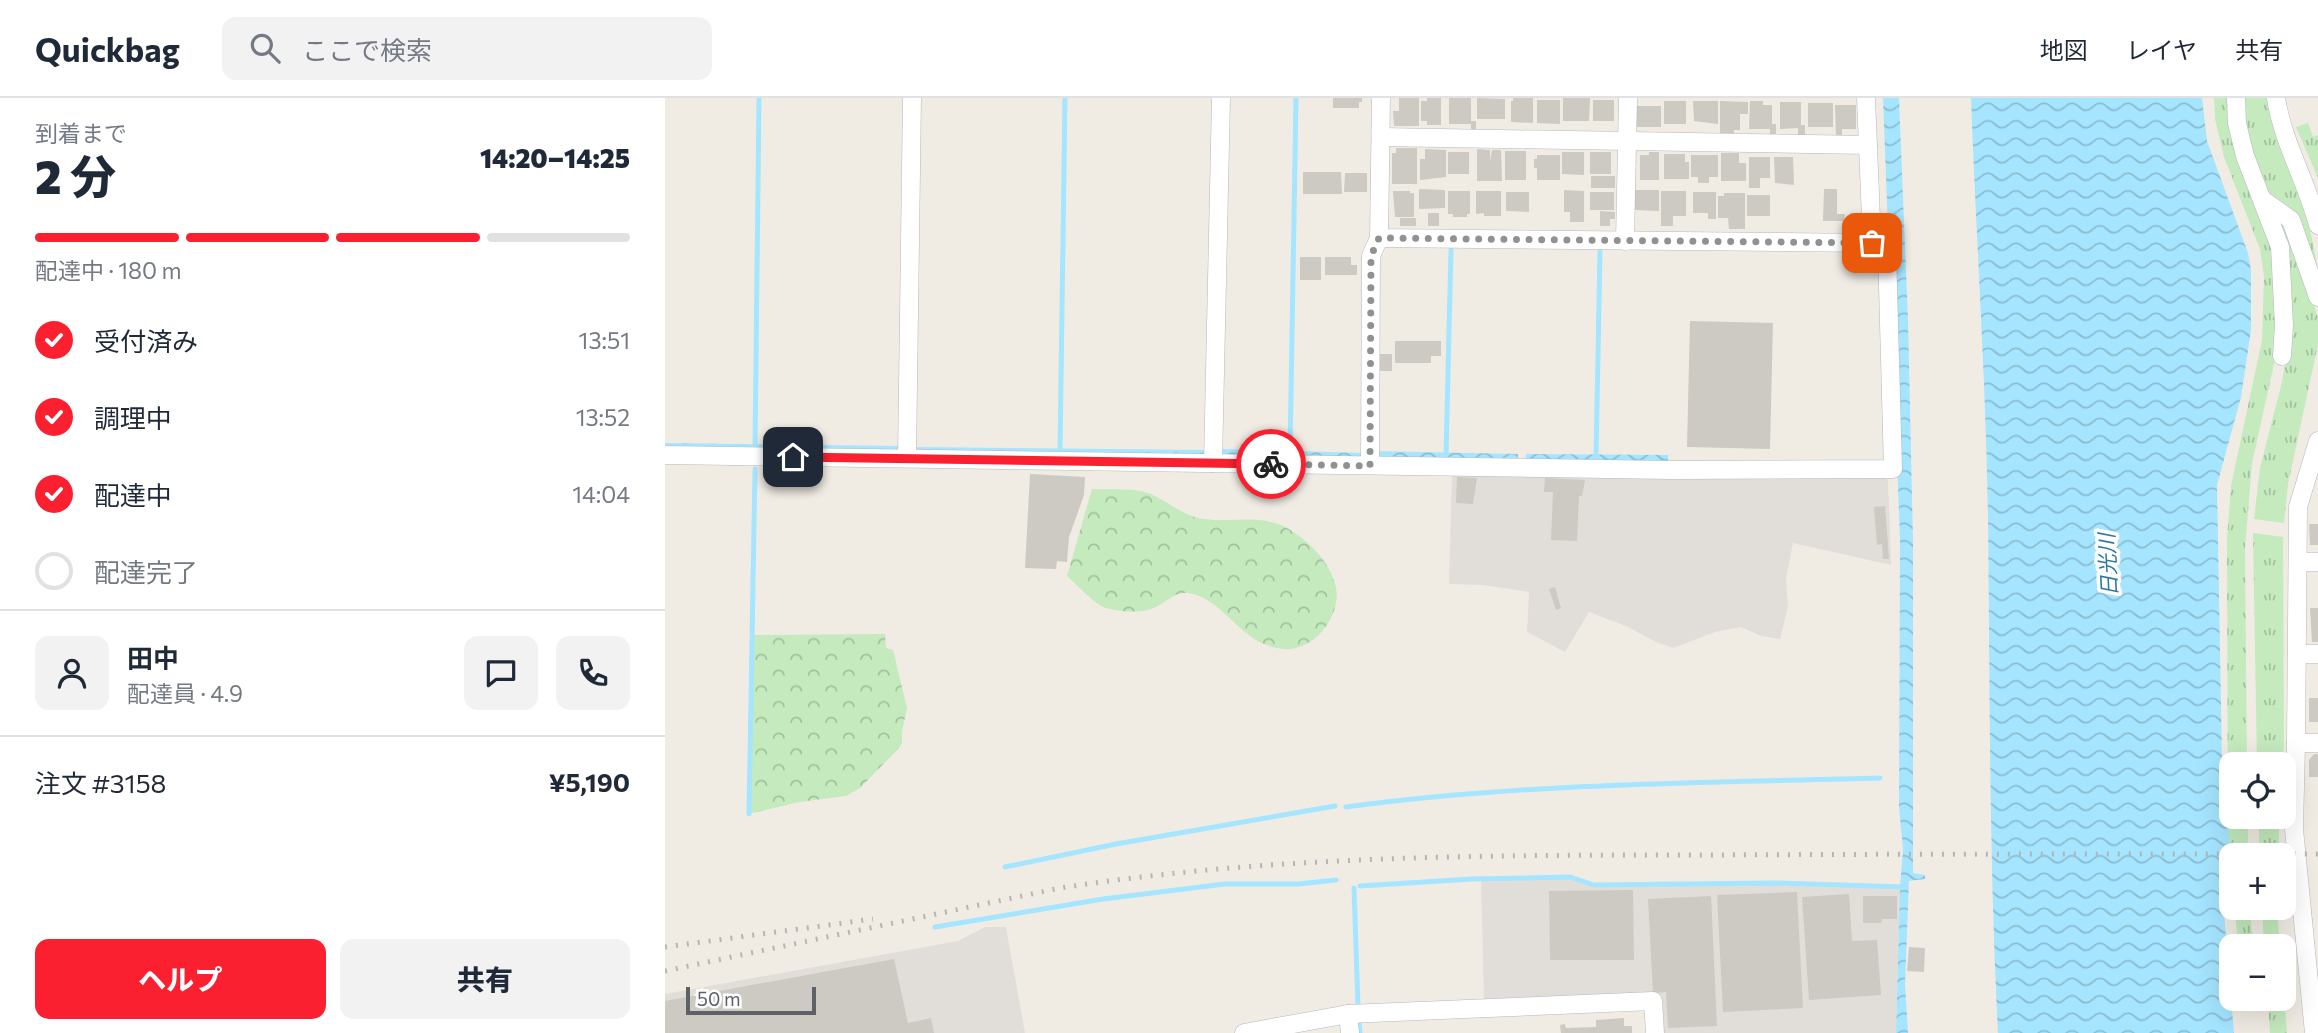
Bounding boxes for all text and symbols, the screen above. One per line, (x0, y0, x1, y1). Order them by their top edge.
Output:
search box (222, 17, 712, 80)
text: Quickbag (35, 28, 180, 69)
icon: search (246, 29, 284, 67)
text: ここで検索 (302, 34, 432, 65)
text: 地図 (2040, 35, 2088, 64)
text: レイヤ (2126, 35, 2197, 64)
text: 共有 (2235, 35, 2283, 64)
text: 到着まで (35, 119, 127, 147)
text: 14:20–14:25 (480, 142, 630, 173)
text: 2 分 (35, 147, 116, 203)
pin (1842, 213, 1902, 273)
icon: bag (1853, 224, 1891, 262)
text: 配達中 · 180 m (35, 256, 182, 284)
icon: check (35, 321, 73, 359)
text: 受付済み (94, 325, 198, 356)
text: 13:51 (579, 326, 630, 354)
icon: check (35, 398, 73, 436)
text: 調理中 (94, 402, 172, 433)
text: 13:52 (576, 403, 630, 431)
pin (763, 427, 823, 487)
courier (1236, 429, 1306, 499)
icon: home (774, 438, 812, 476)
icon: bike (1252, 445, 1290, 483)
icon: check (35, 475, 73, 513)
text: 配達中 (94, 479, 172, 510)
text: 14:04 (572, 480, 630, 508)
water label: 日光川 (2093, 531, 2121, 597)
text: 配達完了 (94, 556, 198, 587)
button: person (35, 636, 109, 710)
button: chat (464, 636, 538, 710)
button: phone (556, 636, 630, 710)
text: 田中 (127, 642, 179, 673)
text: 配達員 · 4.9 (127, 679, 243, 707)
map controls (2219, 752, 2296, 1011)
button: locate (2219, 752, 2296, 829)
text: ¥5,190 (549, 766, 630, 797)
text: 注文 #3158 (35, 767, 166, 798)
button: + (2219, 843, 2296, 920)
button: − (2219, 934, 2296, 1011)
button: ヘルプ (35, 939, 326, 1019)
button: 共有 (340, 939, 630, 1019)
scale bar (686, 984, 815, 1016)
text: 50 m (697, 987, 741, 1010)

